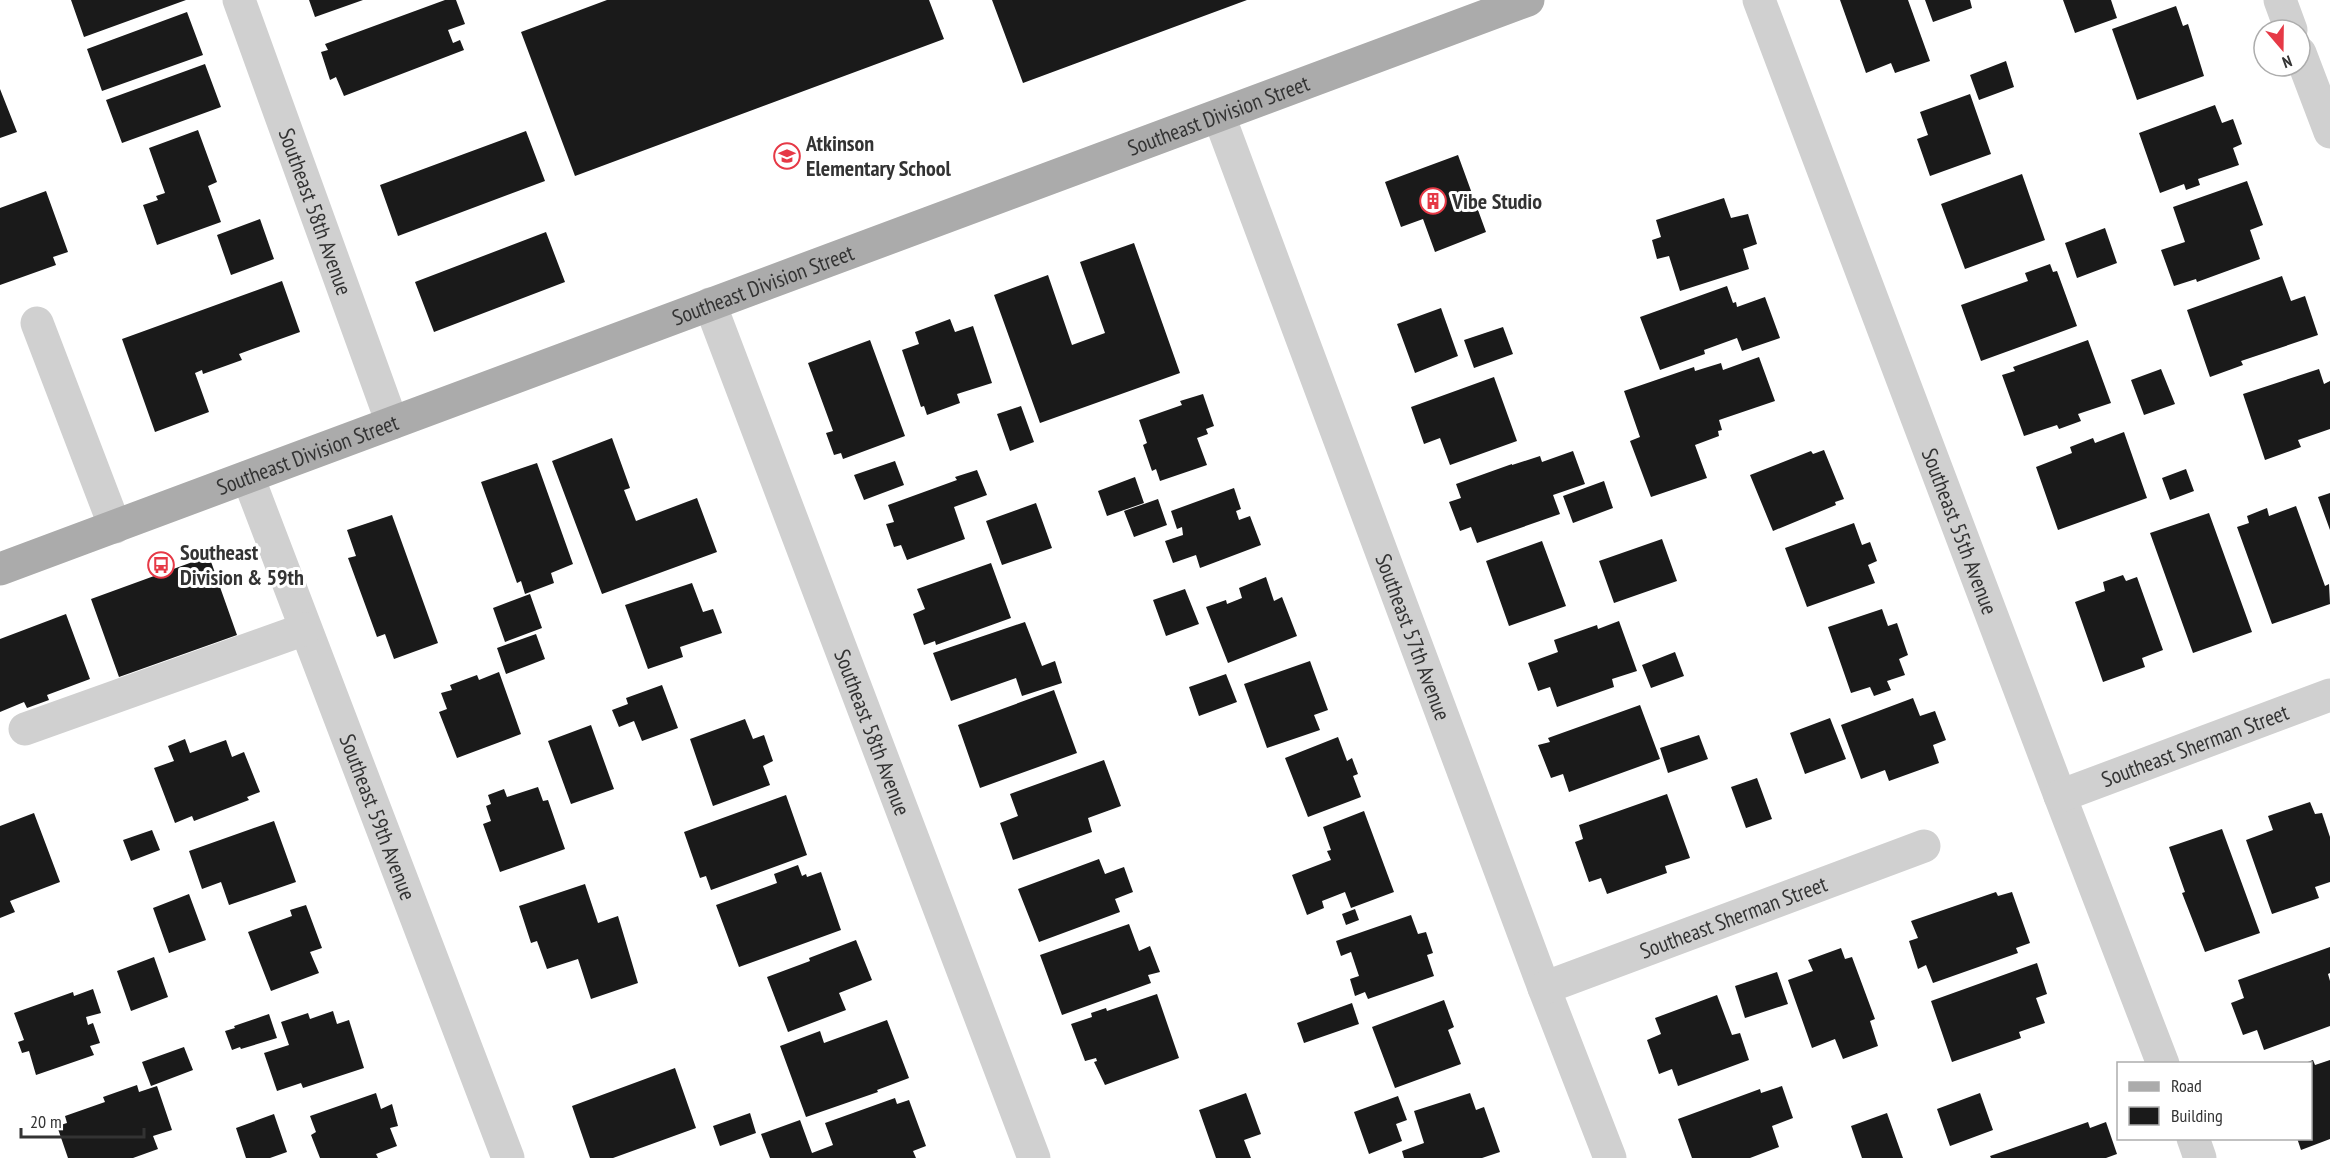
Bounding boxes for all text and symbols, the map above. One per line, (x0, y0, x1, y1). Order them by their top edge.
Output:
north arrow (2252, 18, 2312, 78)
text: N (2280, 51, 2295, 73)
street label: Southeast Division Street (1124, 69, 1313, 162)
street label: Southeast 58th Avenue (272, 124, 359, 299)
place label: Atkinson Elementary School (805, 129, 952, 182)
school or university icon: Atkinson Elementary School (772, 141, 802, 171)
building icon: Vibe Studio (1418, 186, 1448, 216)
place label: Vibe Studio (1451, 187, 1542, 215)
street label: Southeast Division Street (668, 238, 858, 332)
street label: Southeast Division Street (213, 408, 402, 501)
street label: Southeast 55th Avenue (1916, 444, 2004, 618)
place label: Southeast Division & 59th (180, 538, 304, 591)
bus stop icon: Southeast Division & 59th (146, 550, 176, 580)
street label: Southeast 57th Avenue (1369, 550, 1457, 724)
street label: Southeast 58th Avenue (828, 645, 917, 819)
street label: Southeast Sherman Street (2097, 698, 2292, 793)
street label: Southeast 59th Avenue (333, 730, 422, 904)
street label: Southeast Sherman Street (1636, 870, 1831, 965)
legend (2117, 1062, 2312, 1140)
text: Road (2171, 1074, 2202, 1097)
scale bar (21, 1101, 144, 1139)
text: Building (2171, 1104, 2223, 1127)
text: 20 m (30, 1110, 62, 1133)

